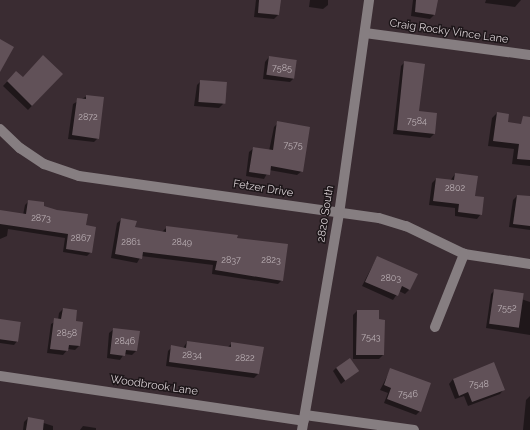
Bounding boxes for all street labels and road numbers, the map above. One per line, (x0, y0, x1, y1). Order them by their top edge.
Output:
street label: Craig Rocky Vince Lane (388, 17, 510, 47)
street label: Fetzer Drive (232, 178, 294, 200)
street label: 2820 South (315, 185, 337, 243)
street label: Woodbrook Lane (109, 373, 199, 399)

